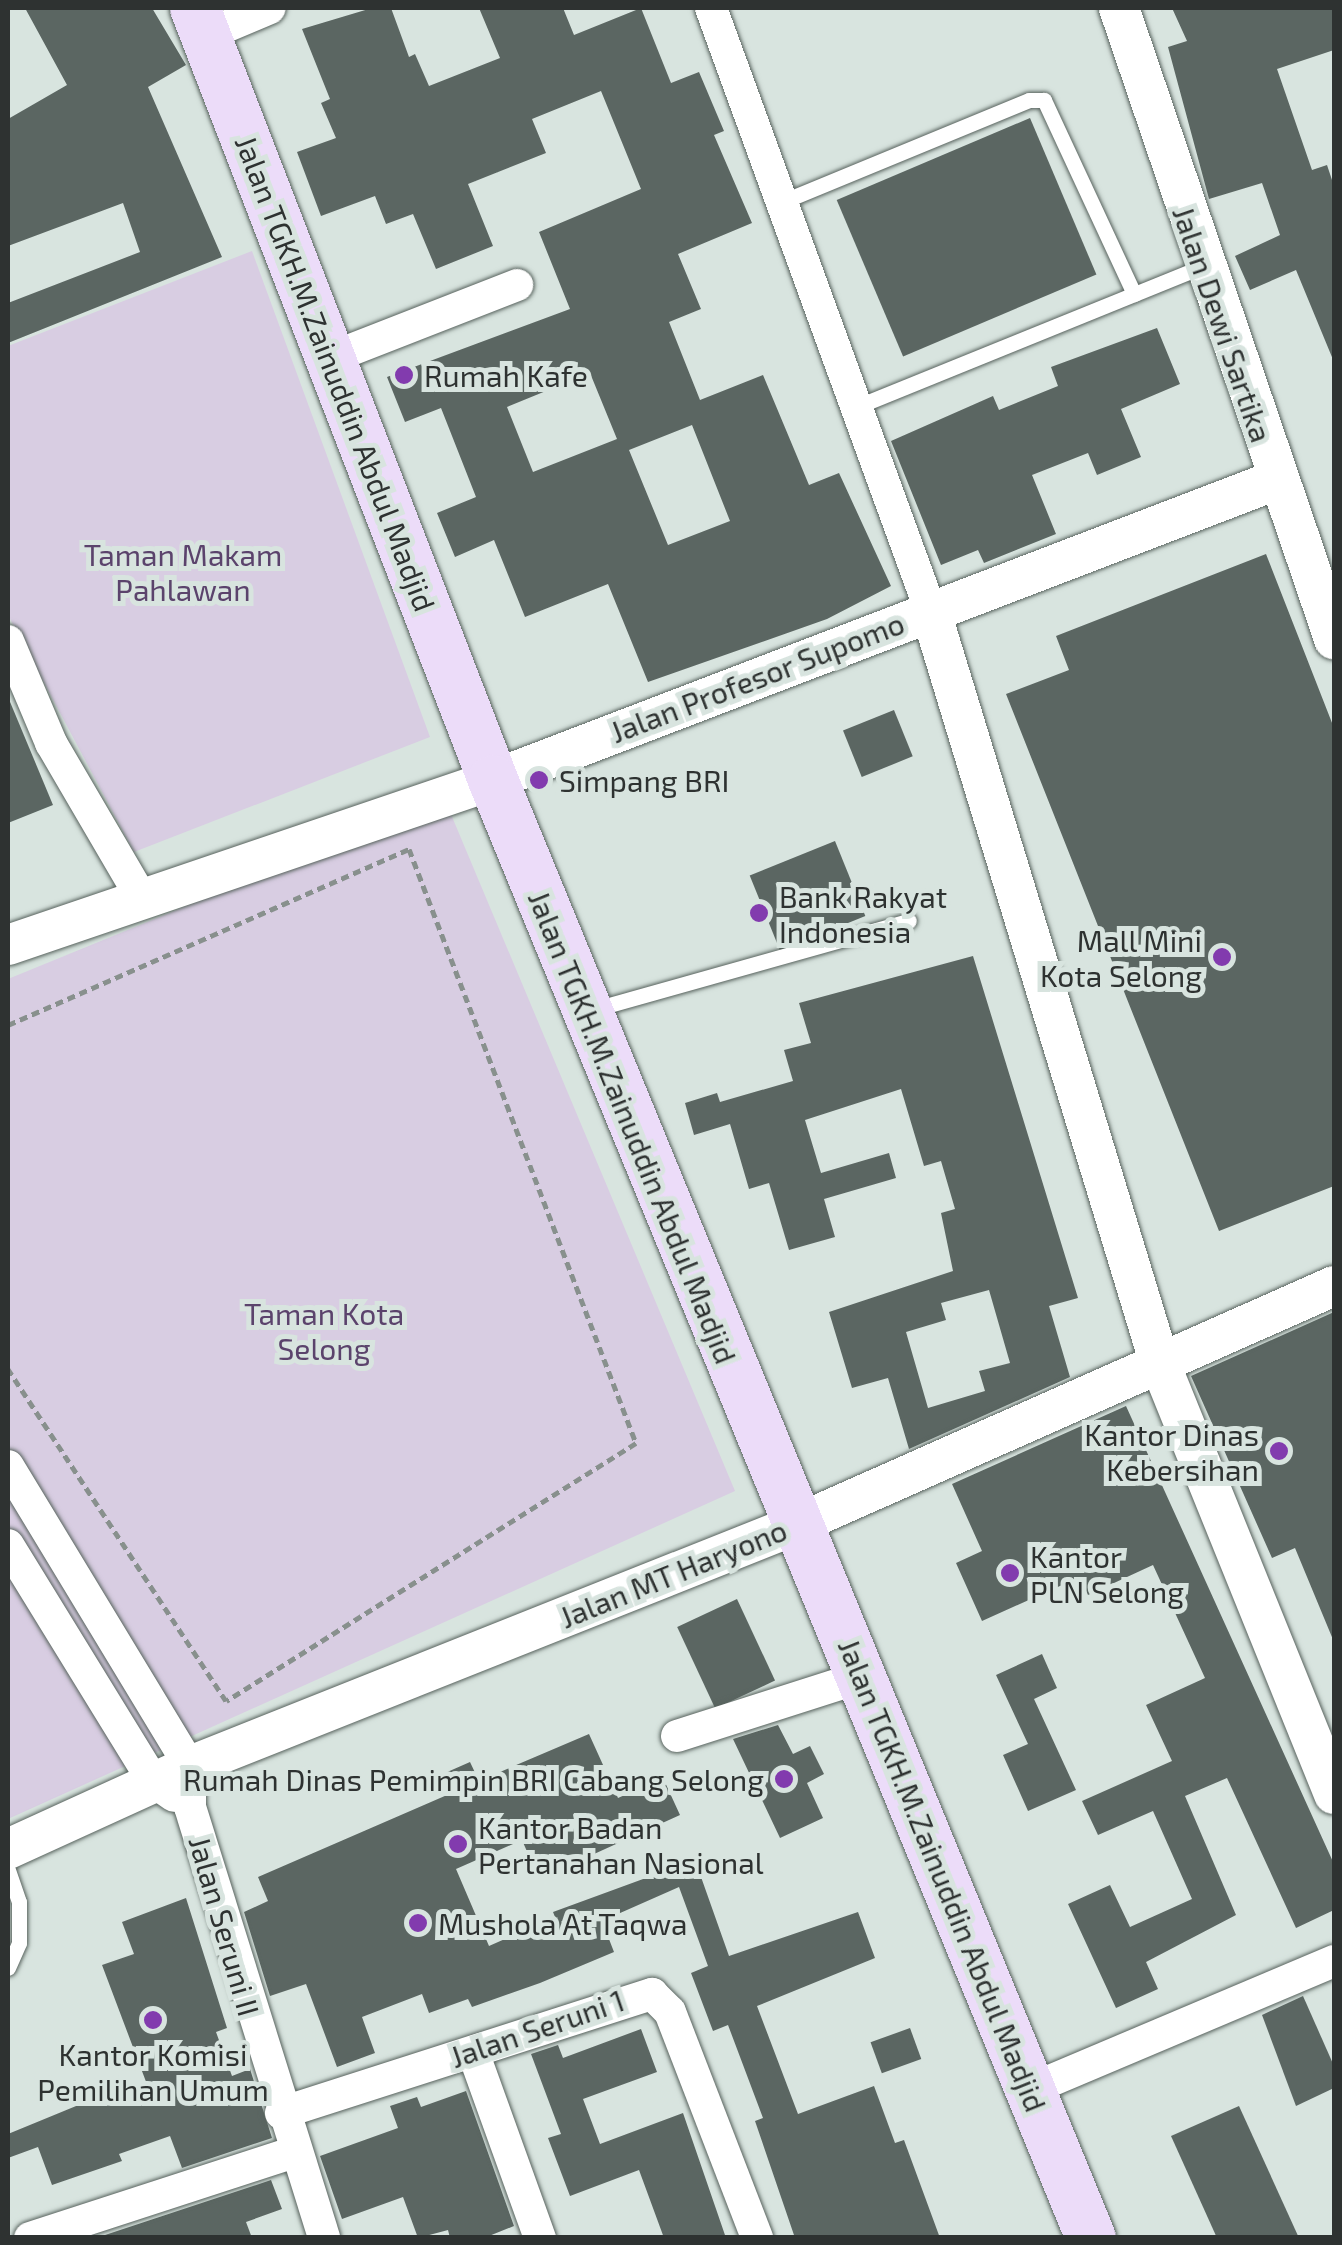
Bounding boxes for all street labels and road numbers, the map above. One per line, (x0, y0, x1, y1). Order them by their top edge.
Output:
street label: Jalan TGKH.M.Zainuddin Abdul Madjid (228, 129, 444, 617)
street label: Jalan Dewi Sartika (1166, 201, 1280, 447)
street label: Jalan Profesor Supomo (605, 604, 909, 750)
street label: Jalan TGKH.M.Zainuddin Abdul Madjid (521, 884, 745, 1370)
street label: Jalan MT Haryono (554, 1511, 792, 1635)
street label: Jalan TGKH.M.Zainuddin Abdul Madjid (831, 1632, 1055, 2118)
street label: Jalan Seruni II (182, 1832, 268, 2020)
street label: Jalan Seruni 1 (445, 1981, 629, 2075)

